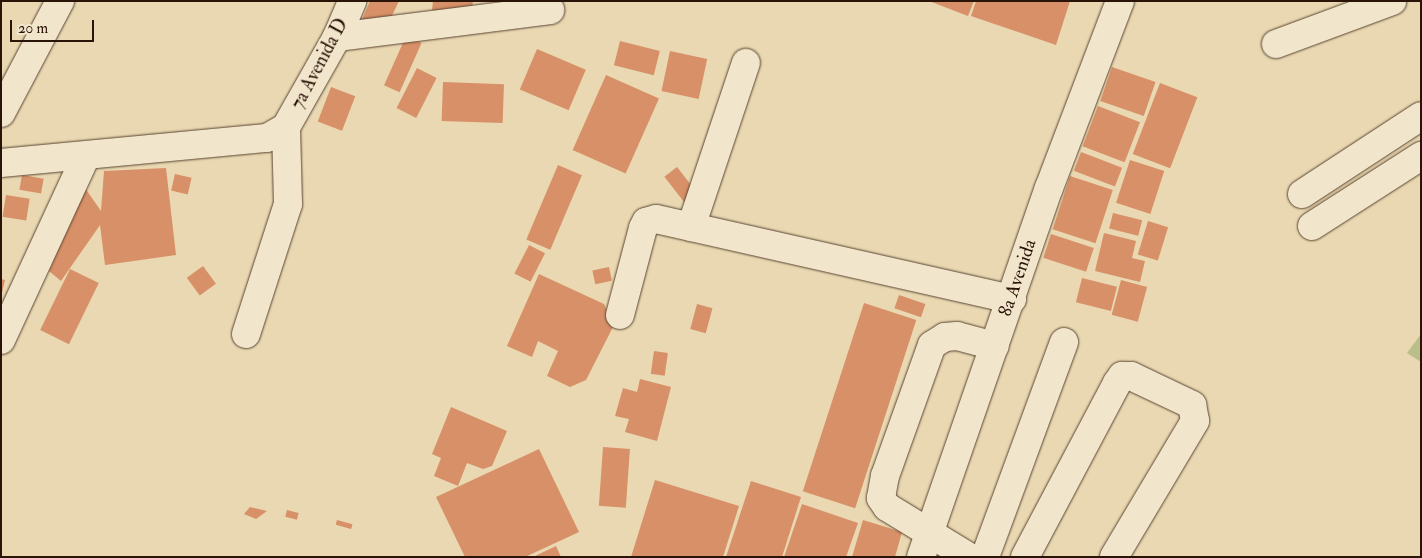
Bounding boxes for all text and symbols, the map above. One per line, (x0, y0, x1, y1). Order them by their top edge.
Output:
scale bar (12, 10, 96, 42)
street label: 7a Avenida D (287, 15, 353, 113)
text: 20 m (18, 19, 48, 38)
street label: 8a Avenida (994, 236, 1042, 320)

